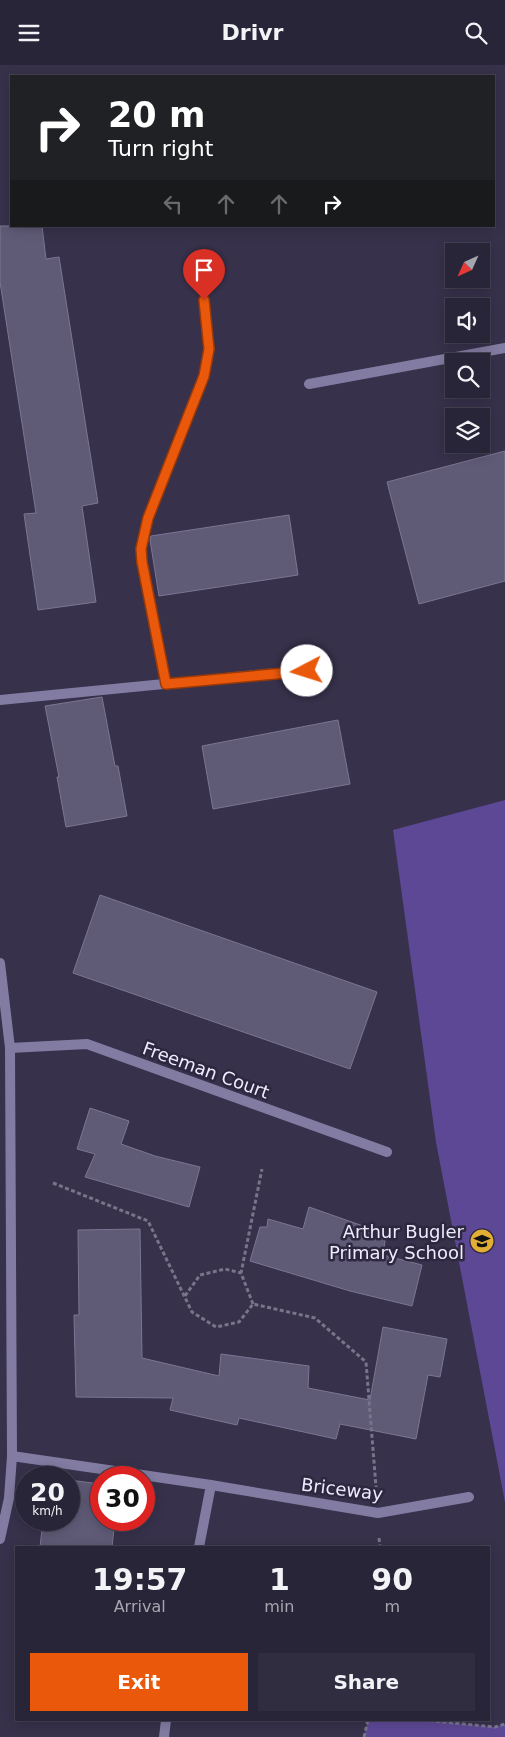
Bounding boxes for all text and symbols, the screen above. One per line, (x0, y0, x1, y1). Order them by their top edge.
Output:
icon: menu (15, 19, 43, 47)
icon: search (462, 19, 490, 47)
text: Drivr (222, 20, 283, 45)
icon: right (25, 95, 90, 160)
text: 20 m (108, 95, 205, 135)
text: Turn right (108, 136, 213, 161)
icon: left (159, 190, 187, 218)
icon: ahead (212, 190, 240, 218)
icon: ahead (265, 190, 293, 218)
icon: right (318, 190, 346, 218)
north arrow (445, 243, 490, 287)
map controls (445, 243, 490, 453)
pin (183, 249, 225, 300)
icon: arrive (190, 256, 218, 284)
button: sound (445, 298, 490, 343)
button: search (445, 353, 490, 398)
button: layers (445, 408, 490, 453)
position arrow (280, 644, 332, 696)
street label: Freeman Court (140, 1037, 272, 1103)
place label: Arthur Bugler Primary School (329, 1221, 465, 1263)
school or university icon: Arthur Bugler Primary School (469, 1228, 495, 1254)
speed limit sign: 30 (90, 1466, 155, 1531)
street label: Briceway (300, 1474, 384, 1504)
text: 20 (30, 1478, 65, 1507)
text: km/h (32, 1504, 63, 1518)
text: 19:57 (92, 1562, 187, 1597)
text: 1 (269, 1562, 290, 1597)
text: 90 (371, 1562, 413, 1597)
text: Arrival (114, 1597, 166, 1616)
text: min (264, 1597, 294, 1616)
text: m (384, 1597, 400, 1616)
button: Exit (30, 1653, 248, 1711)
button: Share (258, 1653, 475, 1711)

